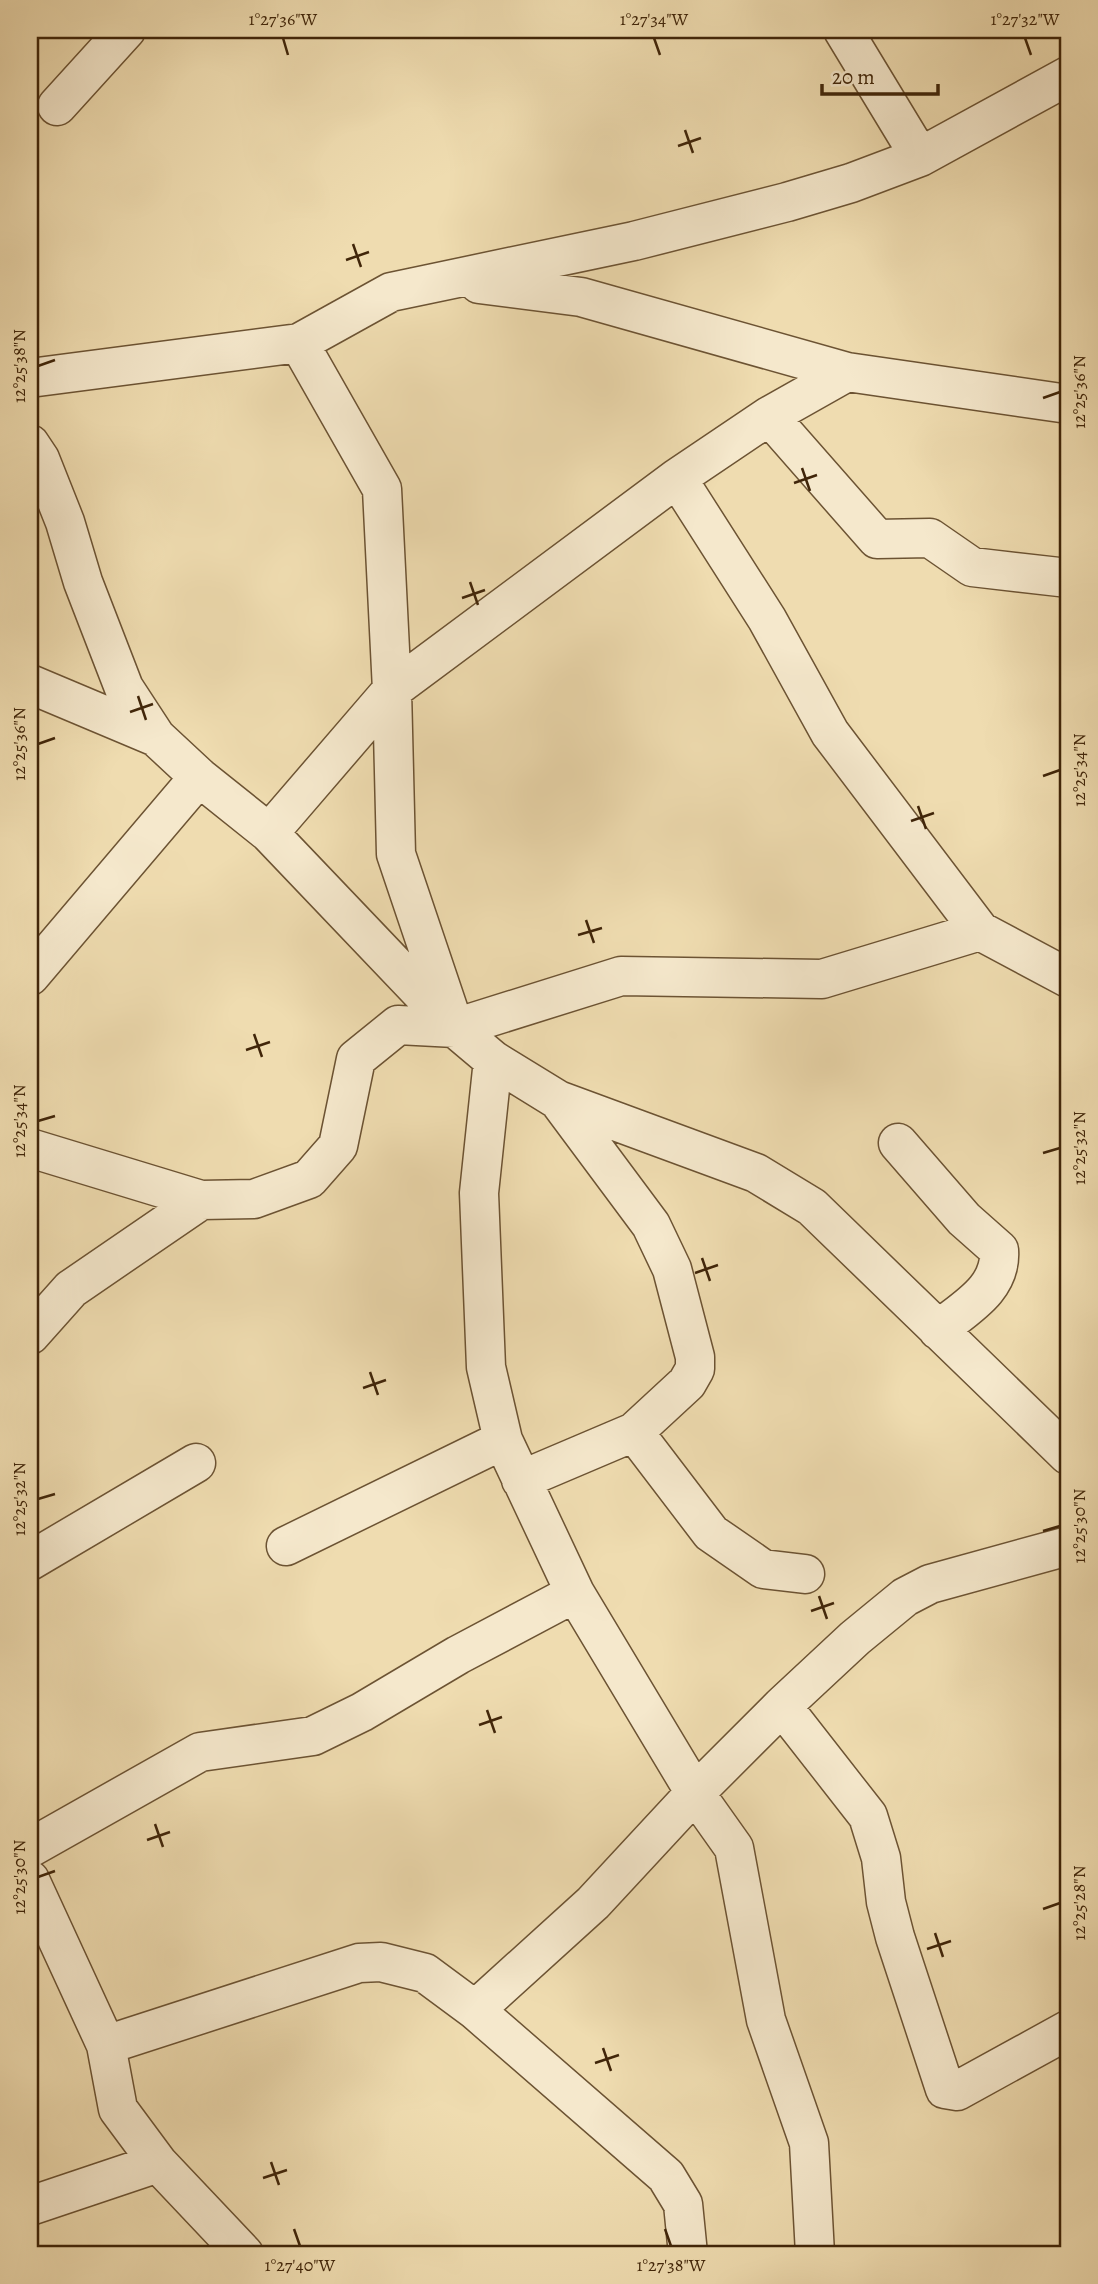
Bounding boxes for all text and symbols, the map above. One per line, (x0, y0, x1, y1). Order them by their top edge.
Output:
text: 1°27'36"W (249, 7, 318, 31)
text: 1°27'34"W (620, 7, 689, 31)
text: 1°27'32"W (990, 7, 1060, 31)
scale bar (822, 52, 937, 96)
text: 20 m (832, 63, 875, 91)
text: 12°25'38"N (7, 329, 31, 403)
text: 12°25'36"N (1067, 355, 1091, 429)
text: 12°25'36"N (7, 707, 31, 781)
text: 12°25'34"N (1067, 733, 1091, 807)
text: 12°25'34"N (7, 1084, 31, 1158)
text: 12°25'32"N (1067, 1111, 1091, 1185)
text: 12°25'32"N (7, 1462, 31, 1536)
text: 12°25'30"N (1067, 1488, 1091, 1564)
text: 12°25'30"N (7, 1839, 31, 1915)
text: 12°25'28"N (1067, 1865, 1091, 1941)
text: 1°27'40"W (265, 2253, 336, 2277)
text: 1°27'38"W (636, 2253, 706, 2277)

